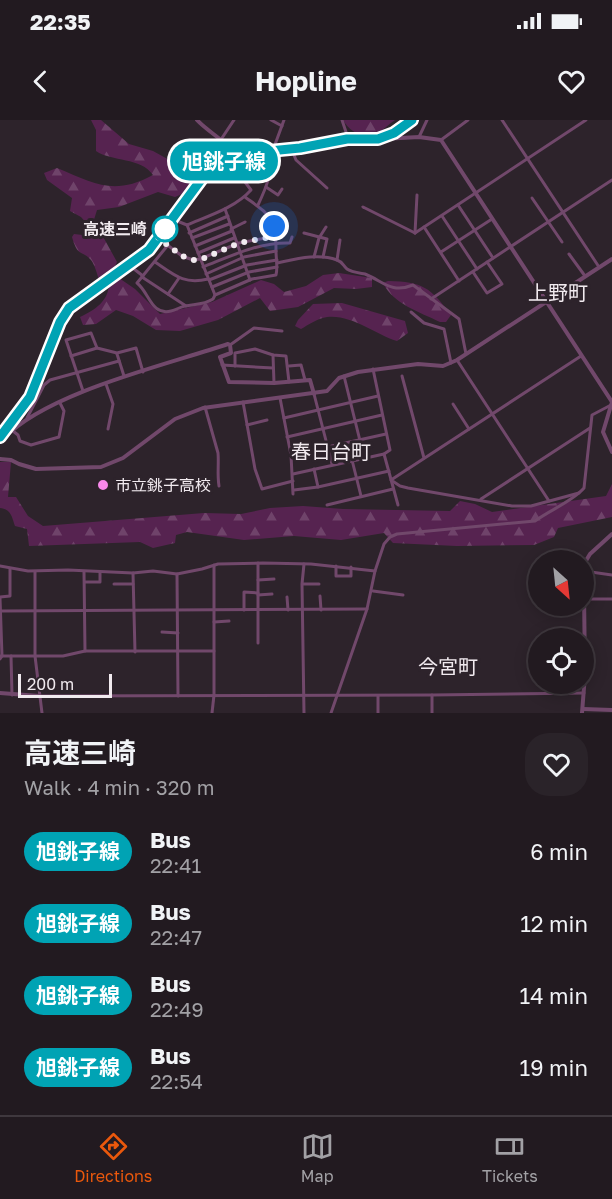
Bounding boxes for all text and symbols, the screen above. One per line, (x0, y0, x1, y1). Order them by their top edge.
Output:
text: 22:35 (30, 8, 91, 35)
icon: back (24, 65, 57, 98)
text: Hopline (255, 65, 357, 97)
icon: heart (555, 65, 588, 98)
line badge: 旭銚子線 (182, 142, 266, 180)
text: 旭銚子線 (182, 148, 266, 174)
your location (259, 211, 289, 241)
marker: 高速三崎 (152, 216, 178, 242)
place label: 高速三崎 (83, 219, 147, 239)
district label: 上野町 (528, 280, 588, 304)
district label: 春日台町 (291, 439, 371, 463)
place label: 市立銚子高校 (115, 475, 211, 495)
marker: 市立銚子高校 (96, 478, 110, 492)
north arrow (528, 550, 594, 616)
map controls (528, 550, 594, 694)
button: locate (528, 628, 594, 694)
district label: 今宮町 (418, 654, 478, 678)
scale bar (18, 671, 112, 698)
text: 200 m (27, 674, 74, 694)
button: heart (525, 733, 588, 796)
text: 高速三崎 (24, 736, 136, 769)
text: Walk · 4 min · 320 m (24, 775, 214, 799)
text: Bus (150, 826, 191, 853)
text: 旭銚子線 (36, 838, 120, 864)
text: 6 min (530, 838, 588, 865)
text: 22:41 (150, 853, 201, 877)
text: Bus (150, 898, 191, 925)
text: 旭銚子線 (36, 910, 120, 936)
text: 12 min (520, 910, 588, 937)
text: 22:47 (150, 925, 202, 949)
text: Bus (150, 970, 191, 997)
text: 旭銚子線 (36, 982, 120, 1008)
text: 14 min (520, 982, 588, 1009)
text: 22:49 (150, 997, 204, 1021)
text: Bus (150, 1042, 191, 1069)
text: 旭銚子線 (36, 1054, 120, 1080)
text: 19 min (520, 1054, 588, 1081)
text: 22:54 (150, 1069, 203, 1093)
tab: Directions (74, 1130, 152, 1186)
tab: Map (301, 1130, 334, 1186)
tab: Tickets (482, 1130, 538, 1186)

